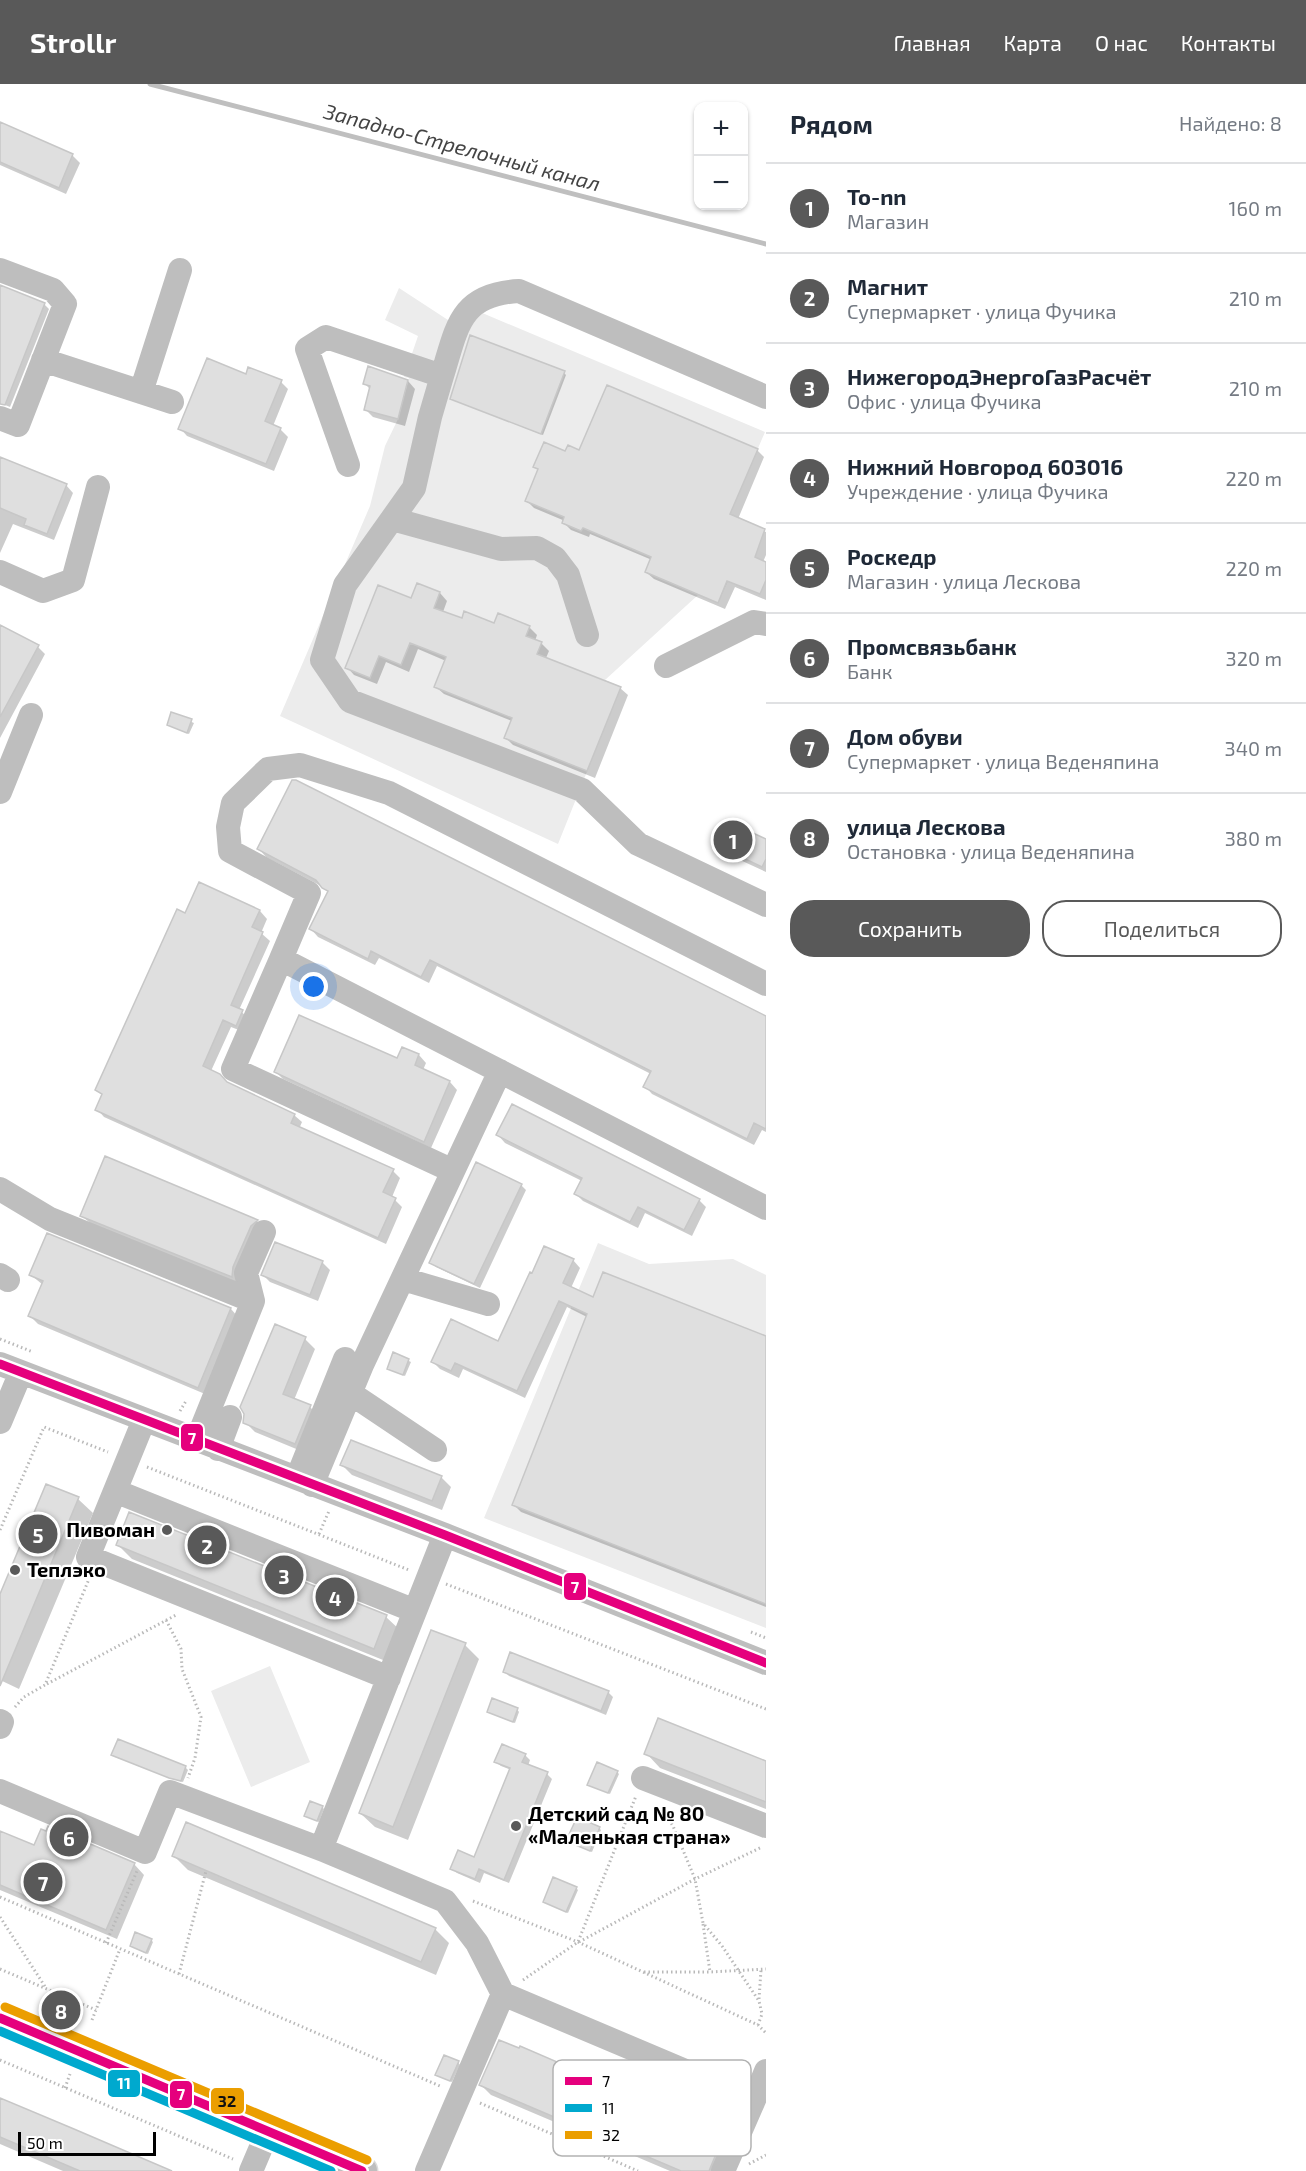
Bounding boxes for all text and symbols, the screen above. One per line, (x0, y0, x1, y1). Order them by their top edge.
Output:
text: Strollr (30, 25, 116, 59)
text: Главная (894, 30, 971, 55)
text: Карта (1004, 30, 1062, 55)
text: О нас (1095, 30, 1148, 55)
text: Контакты (1181, 30, 1276, 55)
water label: Западно-Стрелочный канал (321, 97, 603, 195)
map controls (694, 102, 748, 210)
button: + (694, 102, 748, 156)
text: Рядом (790, 108, 873, 139)
text: Найдено: 8 (1179, 111, 1282, 135)
button: − (694, 156, 748, 210)
text: To-nn (847, 183, 907, 209)
text: 1 (805, 196, 814, 220)
text: 160 m (1229, 196, 1282, 220)
text: Магазин (847, 209, 929, 233)
text: Магнит (847, 273, 928, 299)
text: 2 (804, 286, 815, 310)
text: 210 m (1229, 286, 1282, 310)
text: Супермаркет · улица Фучика (847, 299, 1117, 323)
text: НижегородЭнергоГазРасчёт (847, 363, 1151, 389)
text: 3 (804, 376, 815, 400)
text: 210 m (1229, 376, 1282, 400)
text: Офис · улица Фучика (847, 389, 1042, 413)
text: Нижний Новгород 603016 (847, 453, 1123, 479)
text: 4 (803, 466, 816, 490)
text: 220 m (1225, 466, 1282, 490)
text: Учреждение · улица Фучика (847, 479, 1109, 503)
text: Роскедр (847, 543, 937, 569)
text: 5 (804, 556, 815, 580)
text: 220 m (1225, 556, 1282, 580)
text: Магазин · улица Лескова (847, 569, 1081, 593)
text: Промсвязьбанк (847, 633, 1017, 659)
text: 6 (804, 646, 815, 670)
text: 320 m (1226, 646, 1282, 670)
text: Банк (847, 659, 892, 683)
text: Дом обуви (847, 723, 963, 749)
text: 7 (804, 736, 815, 760)
text: 340 m (1225, 736, 1282, 760)
text: Супермаркет · улица Веденяпина (847, 749, 1159, 773)
text: улица Лескова (847, 813, 1006, 839)
pin: 1 (714, 818, 752, 862)
text: 8 (803, 826, 816, 850)
text: 380 m (1225, 826, 1282, 850)
text: Остановка · улица Веденяпина (847, 839, 1135, 863)
button: Сохранить (790, 900, 1030, 957)
button: Поделиться (1042, 900, 1282, 957)
your location (299, 972, 328, 1001)
line badge: 7 (180, 1423, 204, 1452)
text: 7 (188, 1428, 197, 1447)
pin: 5 (18, 1512, 57, 1556)
place label: Пивоман (66, 1517, 155, 1541)
pin: 2 (188, 1522, 226, 1568)
marker: Пивоман (160, 1523, 174, 1537)
pin: 3 (264, 1552, 304, 1598)
place label: Теплэко (27, 1557, 106, 1581)
marker: Теплэко (8, 1563, 22, 1577)
line badge: 7 (563, 1572, 587, 1601)
pin: 4 (316, 1574, 354, 1620)
text: 7 (571, 1577, 580, 1596)
place label: Детский сад № 80 «Маленькая страна» (528, 1801, 731, 1848)
pin: 6 (50, 1814, 88, 1860)
marker: Детский сад № 80 «Маленькая страна» (509, 1819, 523, 1833)
pin: 7 (24, 1860, 63, 1904)
pin: 8 (42, 1988, 80, 2032)
legend (553, 2060, 751, 2156)
line badge: 11 (107, 2069, 141, 2098)
text: 7 (602, 2071, 610, 2090)
text: 11 (117, 2073, 131, 2092)
line badge: 7 (169, 2080, 193, 2109)
text: 7 (177, 2084, 186, 2103)
line badge: 32 (210, 2087, 245, 2115)
text: 32 (218, 2091, 236, 2110)
text: 11 (602, 2098, 615, 2117)
text: 32 (602, 2125, 620, 2144)
scale bar (18, 2129, 156, 2156)
text: 50 m (27, 2133, 63, 2152)

